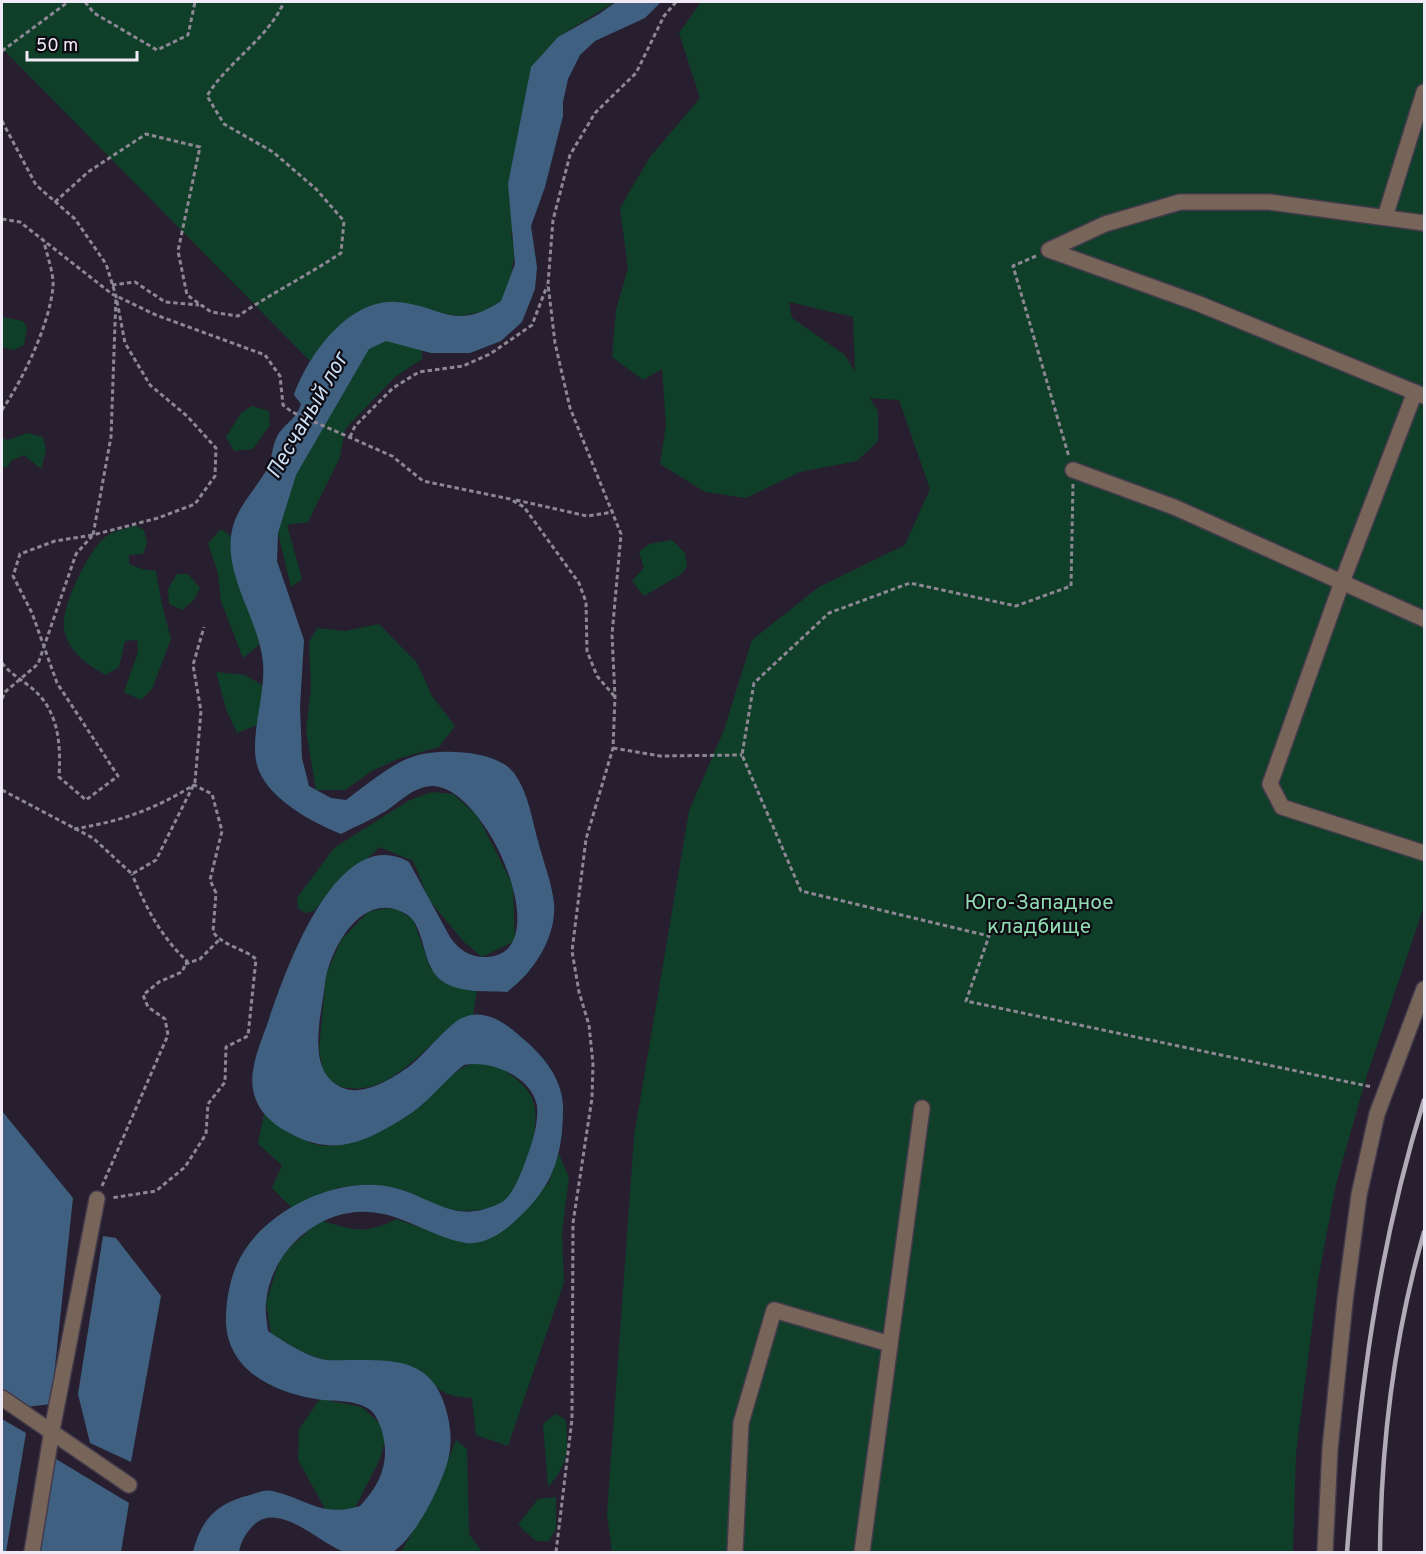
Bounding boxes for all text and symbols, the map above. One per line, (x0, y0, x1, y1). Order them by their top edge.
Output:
scale bar (27, 24, 136, 62)
text: 50 m (36, 35, 78, 58)
water label: Песчаный лог (261, 347, 356, 484)
park label: Юго-Западное кладбище (964, 890, 1114, 941)

